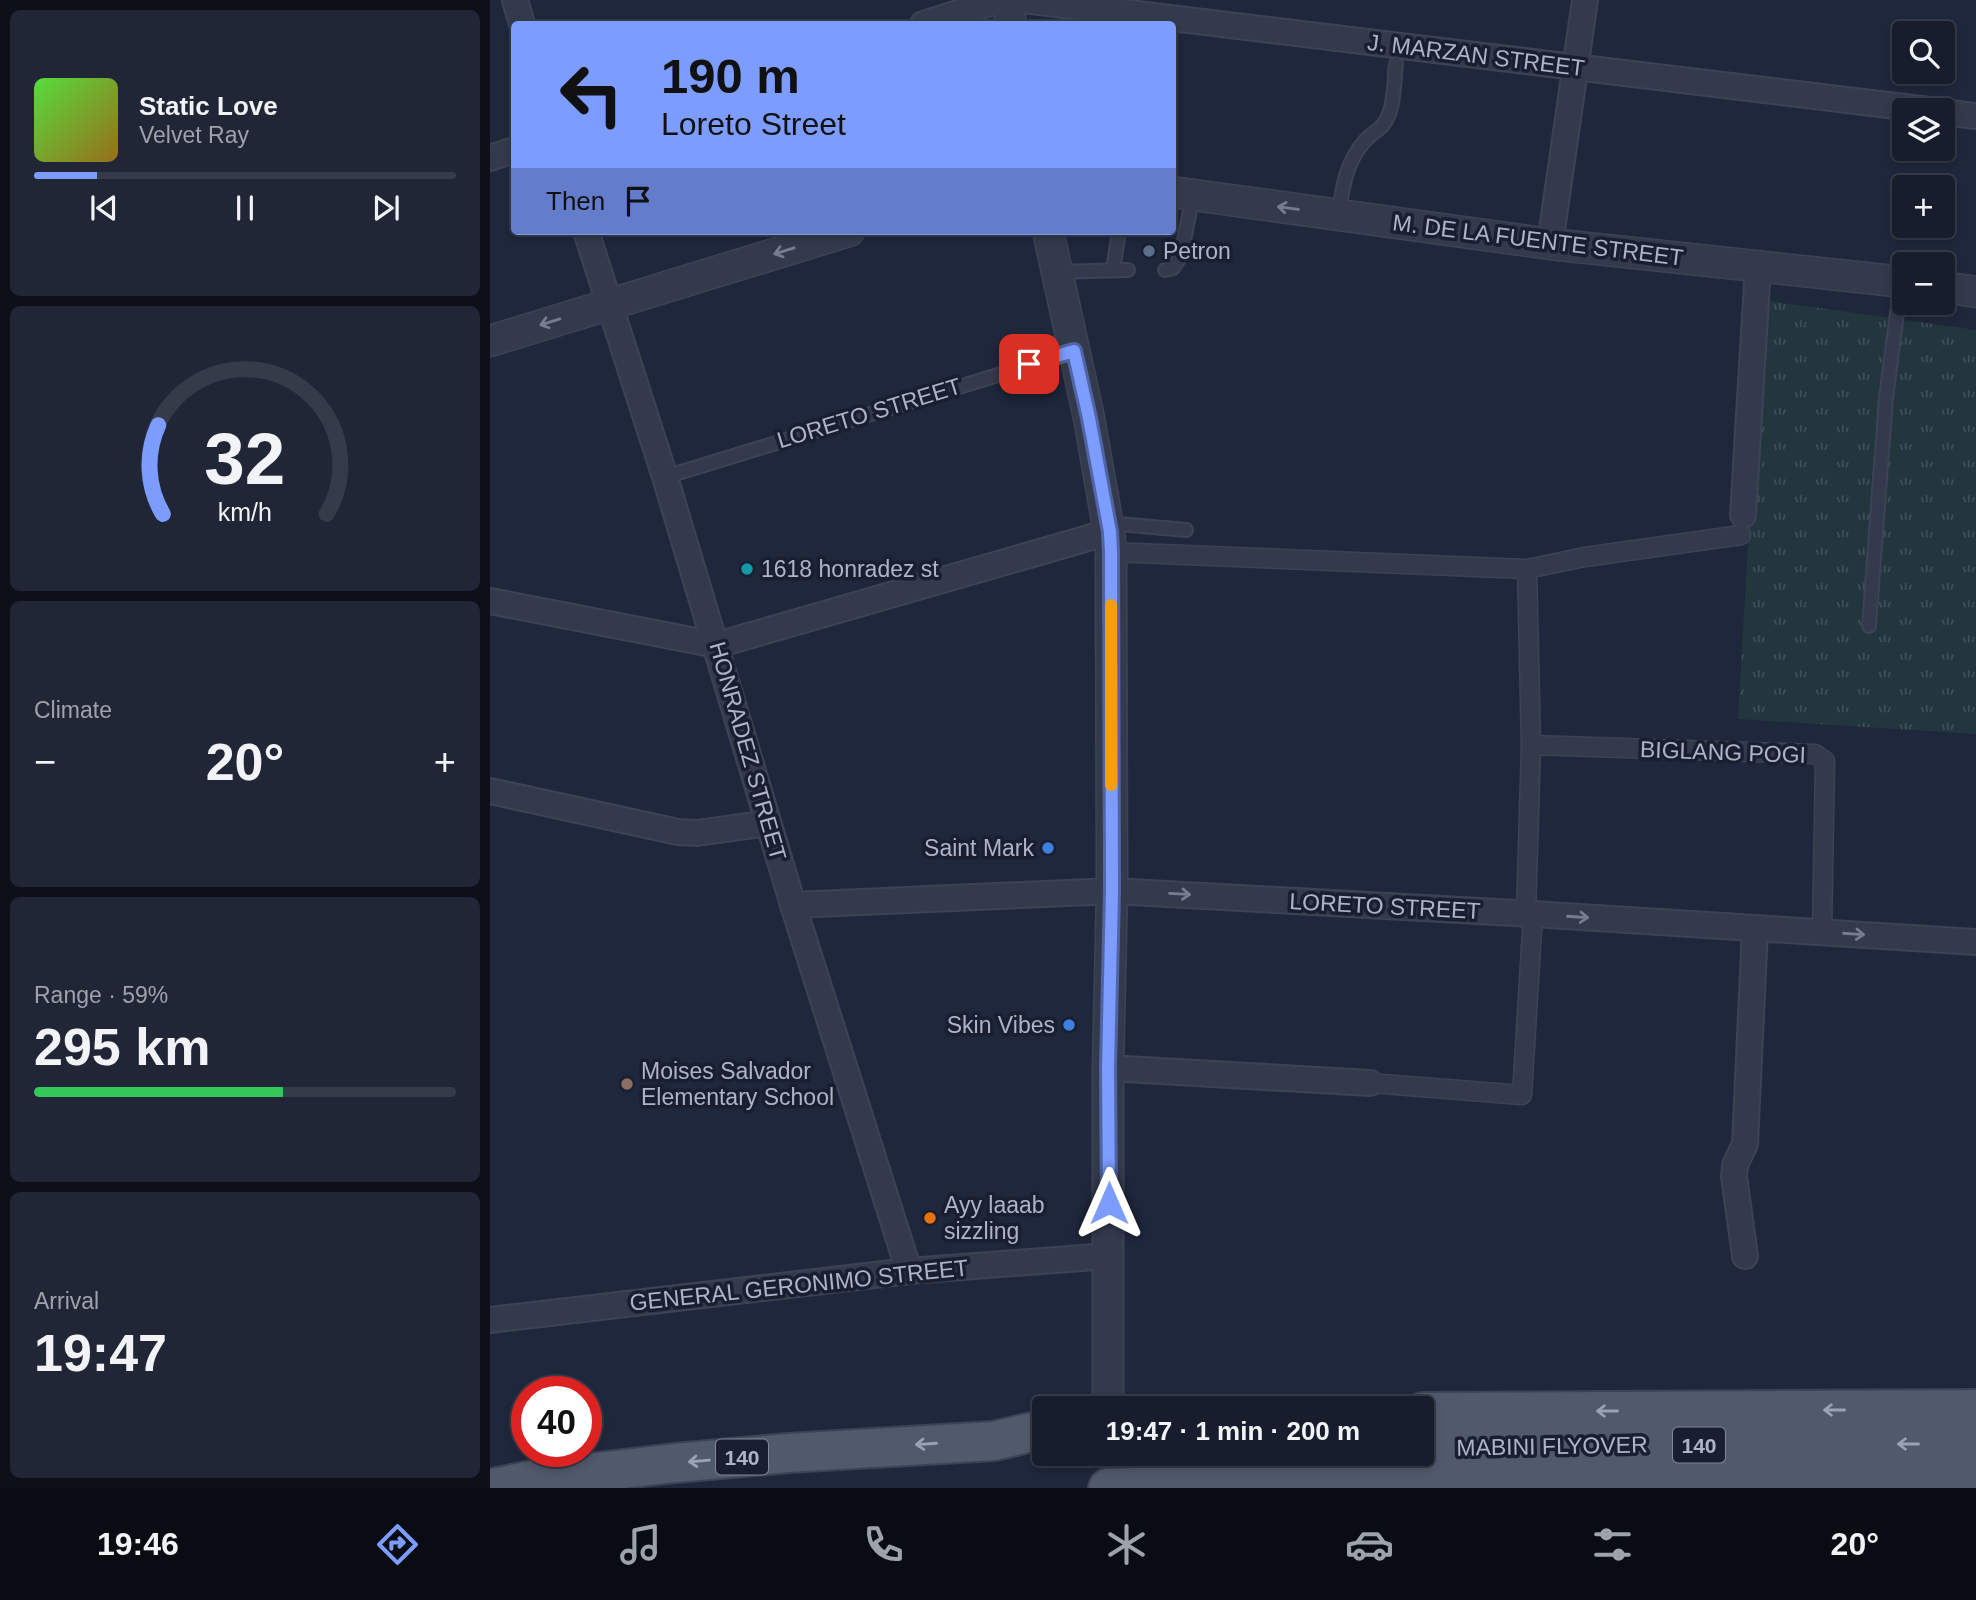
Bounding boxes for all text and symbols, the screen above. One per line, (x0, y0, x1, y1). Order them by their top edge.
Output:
map controls (1892, 21, 1955, 315)
button: search (1892, 21, 1955, 84)
street label: J. MARZAN STREET (1366, 29, 1586, 81)
icon: left (546, 49, 637, 140)
text: 190 m (661, 49, 800, 103)
text: Static Love (139, 91, 278, 121)
button: layers (1892, 98, 1955, 161)
text: Loreto Street (661, 106, 846, 142)
text: Velvet Ray (139, 122, 249, 148)
button: + (1892, 175, 1955, 238)
icon: arrive (619, 182, 657, 220)
text: Then (546, 186, 605, 216)
icon: previous (85, 189, 123, 227)
icon: pause (226, 189, 264, 227)
icon: next (367, 189, 405, 227)
one-way arrow (1277, 201, 1300, 214)
street label: M. DE LA FUENTE STREET (1391, 209, 1685, 271)
place label: Petron (1163, 238, 1231, 264)
marker: Petron (1141, 243, 1157, 259)
one-way arrow (773, 246, 795, 259)
button: − (1892, 252, 1955, 315)
one-way arrow (539, 317, 561, 330)
pin (999, 334, 1059, 394)
icon: arrive (1010, 345, 1048, 383)
street label: LORETO STREET (774, 373, 964, 453)
text: 32 (205, 419, 285, 500)
text: km/h (218, 498, 272, 526)
place label: 1618 honradez st (761, 556, 939, 582)
marker: 1618 honradez st (739, 561, 755, 577)
street label: HONRADEZ STREET (704, 639, 792, 863)
text: Climate (34, 697, 112, 723)
text: 20° (206, 733, 284, 791)
street label: BIGLANG POGI (1640, 736, 1806, 768)
text: − (34, 741, 56, 783)
text: + (434, 741, 456, 783)
place label: Saint Mark (924, 835, 1034, 861)
marker: Saint Mark (1040, 840, 1056, 856)
one-way arrow (1168, 888, 1191, 901)
street label: LORETO STREET (1289, 888, 1481, 924)
one-way arrow (1567, 911, 1589, 924)
one-way arrow (1842, 928, 1865, 941)
text: Range · 59% (34, 982, 168, 1008)
place label: Skin Vibes (947, 1012, 1055, 1038)
marker: Skin Vibes (1061, 1017, 1077, 1033)
text: 295 km (34, 1018, 210, 1076)
place label: Moises Salvador Elementary School (641, 1058, 834, 1110)
marker: Moises Salvador Elementary School (619, 1076, 635, 1092)
position arrow (1072, 1166, 1146, 1240)
place label: Ayy laaab sizzling (944, 1192, 1045, 1244)
marker: Ayy laaab sizzling (922, 1210, 938, 1226)
street label: GENERAL GERONIMO STREET (628, 1254, 970, 1316)
text: Arrival (34, 1288, 99, 1314)
text: 19:47 (34, 1324, 167, 1382)
speed limit sign: 40 (511, 1376, 602, 1467)
one-way arrow (1823, 1403, 1846, 1417)
one-way arrow (1596, 1404, 1619, 1418)
text: 19:47 · 1 min · 200 m (1106, 1416, 1360, 1446)
road number: 140 (1673, 1428, 1725, 1462)
street label: MABINI FLYOVER (1456, 1431, 1648, 1461)
one-way arrow (1897, 1437, 1920, 1451)
one-way arrow (915, 1438, 938, 1451)
road number: 140 (716, 1440, 768, 1474)
one-way arrow (688, 1454, 711, 1467)
icon: directions (373, 1520, 422, 1569)
icon: music (616, 1520, 665, 1569)
icon: phone (859, 1520, 908, 1569)
icon: climate (1102, 1520, 1151, 1569)
icon: car (1345, 1520, 1394, 1569)
icon: filters (1588, 1520, 1637, 1569)
text: 19:46 (97, 1526, 179, 1562)
text: 20° (1831, 1526, 1879, 1562)

